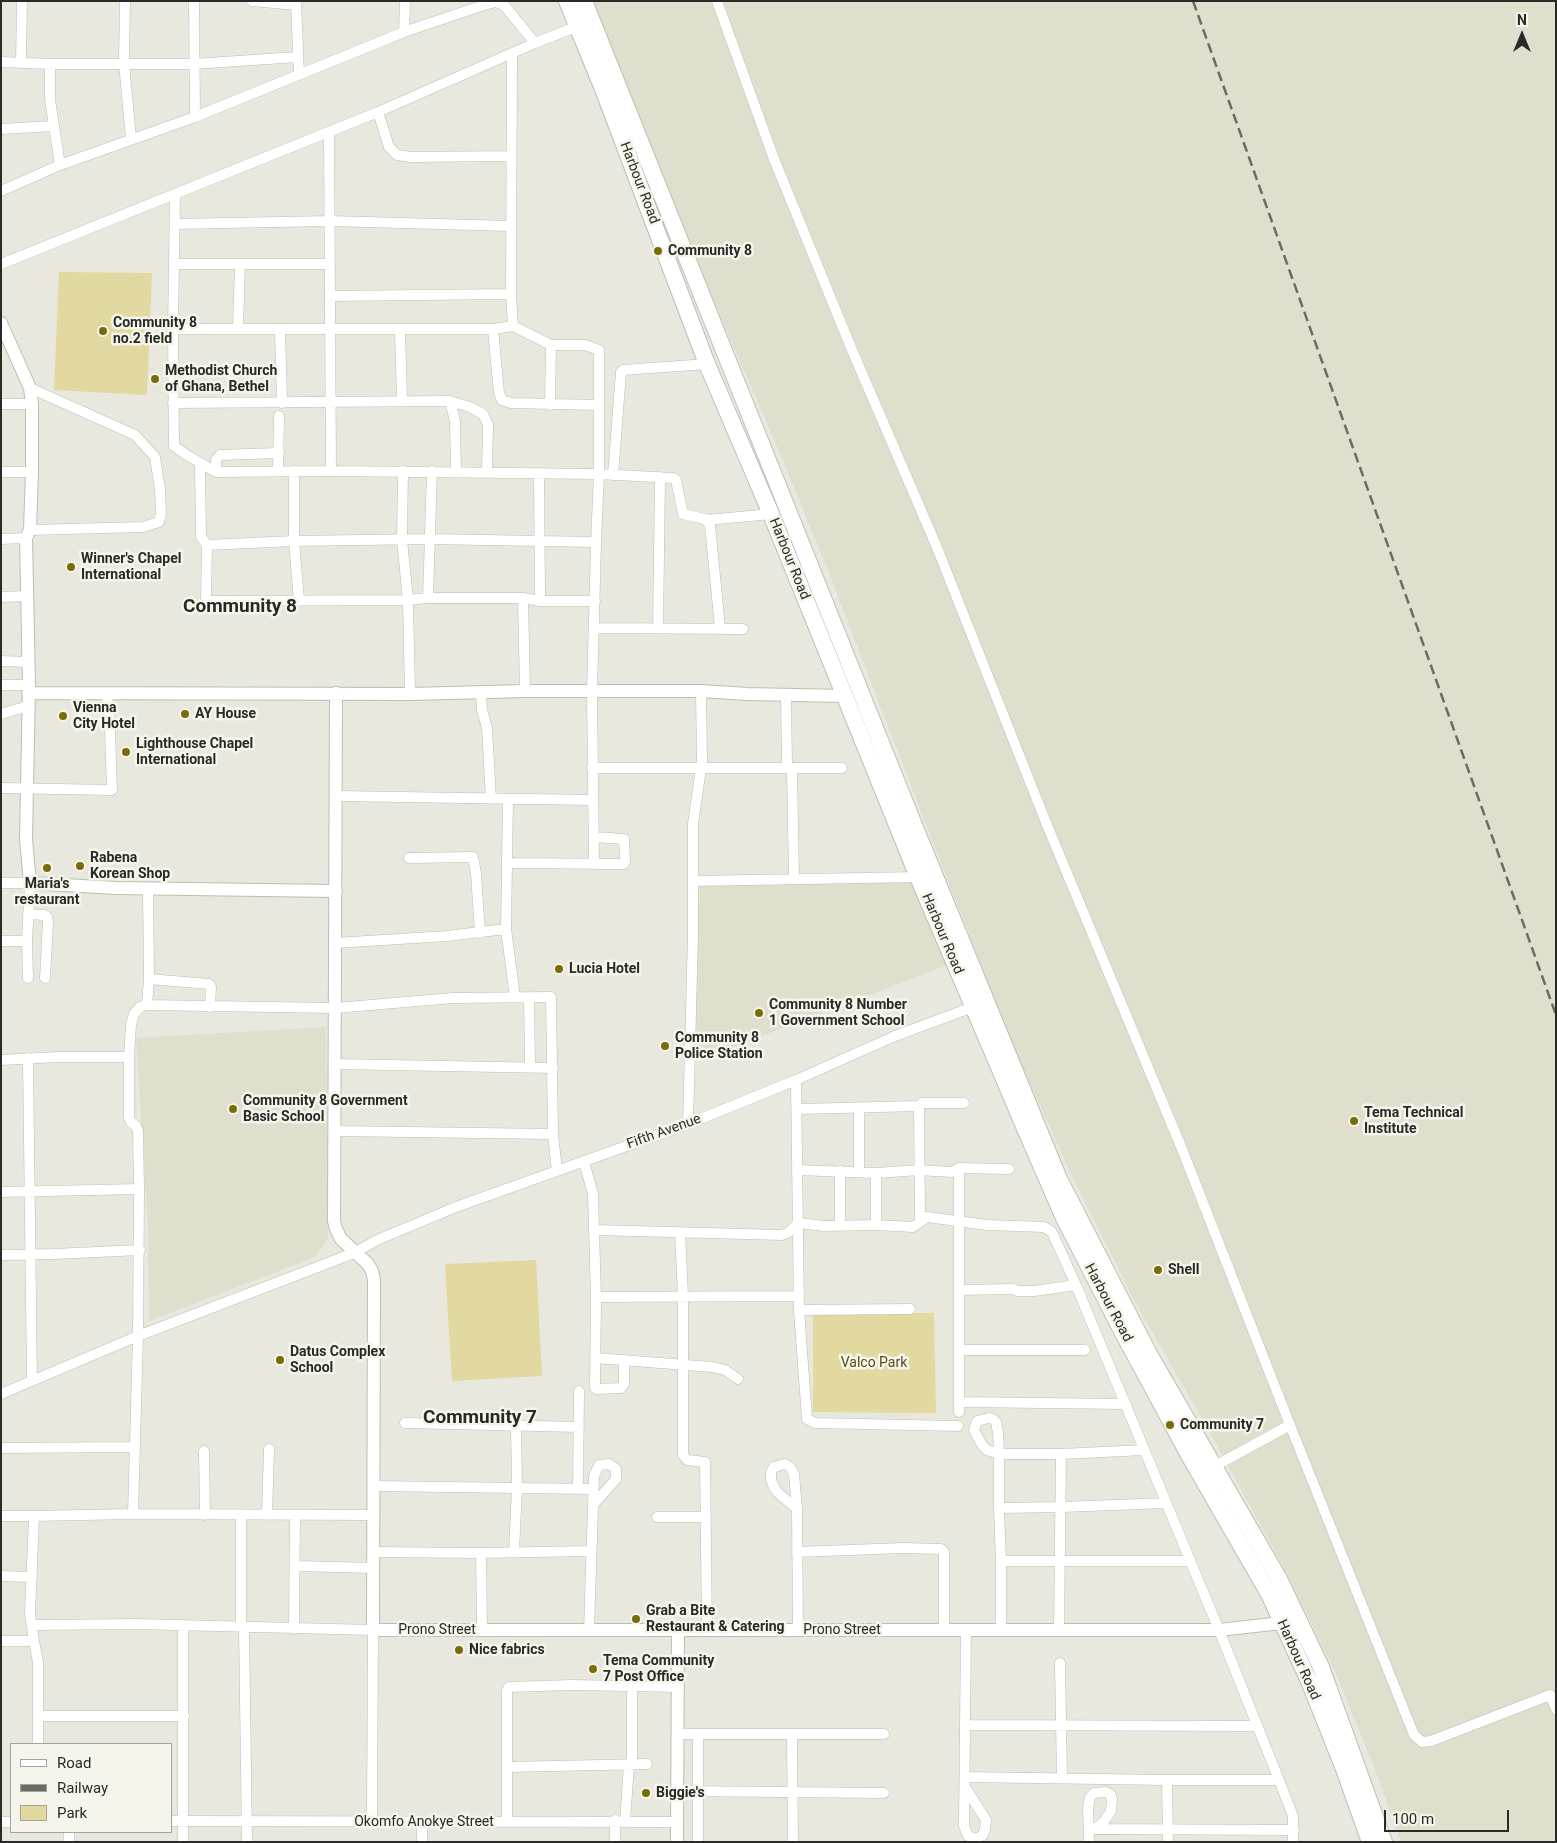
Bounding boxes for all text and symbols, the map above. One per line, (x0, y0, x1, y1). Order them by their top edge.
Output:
north arrow (1497, 10, 1547, 60)
text: N (1517, 12, 1527, 28)
street label: Harbour Road (616, 140, 662, 226)
place label: Community 8 (668, 243, 752, 259)
marker: Community 8 (652, 245, 664, 257)
place label: Community 8 no.2 field (113, 315, 197, 348)
marker: Community 8 no.2 field (97, 325, 109, 337)
place label: Methodist Church of Ghana, Bethel (165, 363, 277, 396)
marker: Methodist Church of Ghana, Bethel (149, 373, 161, 385)
street label: Harbour Road (765, 516, 813, 602)
place label: Winner's Chapel International (81, 551, 181, 584)
marker: Winner's Chapel International (65, 561, 77, 573)
district label: Community 8 (183, 596, 297, 618)
place label: Vienna City Hotel (73, 700, 135, 732)
place label: AY House (195, 706, 256, 722)
marker: AY House (179, 708, 191, 720)
marker: Vienna City Hotel (57, 710, 69, 722)
place label: Lighthouse Chapel International (136, 736, 253, 769)
marker: Lighthouse Chapel International (120, 746, 132, 758)
place label: Rabena Korean Shop (90, 850, 170, 882)
marker: Rabena Korean Shop (74, 860, 86, 872)
marker: Maria's restaurant (41, 862, 53, 874)
place label: Maria's restaurant (15, 876, 79, 909)
street label: Harbour Road (917, 891, 967, 977)
place label: Lucia Hotel (569, 961, 640, 977)
marker: Lucia Hotel (553, 963, 565, 975)
place label: Community 8 Number 1 Government School (769, 997, 907, 1030)
marker: Community 8 Number 1 Government School (753, 1007, 765, 1019)
place label: Community 8 Police Station (675, 1030, 763, 1062)
marker: Community 8 Police Station (659, 1040, 671, 1052)
place label: Community 8 Government Basic School (243, 1093, 408, 1126)
marker: Community 8 Government Basic School (227, 1103, 239, 1115)
place label: Tema Technical Institute (1364, 1105, 1463, 1138)
street label: Fifth Avenue (625, 1111, 703, 1153)
marker: Tema Technical Institute (1348, 1115, 1360, 1127)
street label: Harbour Road (1080, 1261, 1136, 1345)
place label: Shell (1168, 1262, 1199, 1278)
marker: Shell (1152, 1264, 1164, 1276)
place label: Datus Complex School (290, 1344, 385, 1376)
marker: Datus Complex School (274, 1354, 286, 1366)
park label: Valco Park (841, 1355, 907, 1371)
district label: Community 7 (423, 1407, 537, 1429)
place label: Community 7 (1180, 1417, 1264, 1433)
marker: Community 7 (1164, 1419, 1176, 1431)
place label: Grab a Bite Restaurant & Catering (646, 1603, 785, 1635)
marker: Grab a Bite Restaurant & Catering (630, 1613, 642, 1625)
street label: Harbour Road (1273, 1617, 1323, 1703)
street label: Prono Street (398, 1622, 476, 1638)
street label: Prono Street (803, 1622, 881, 1638)
place label: Nice fabrics (469, 1642, 545, 1658)
marker: Nice fabrics (453, 1644, 465, 1656)
place label: Tema Community 7 Post Office (603, 1653, 714, 1685)
marker: Tema Community 7 Post Office (587, 1663, 599, 1675)
legend (10, 1743, 172, 1833)
text: Road (57, 1754, 91, 1772)
text: Railway (57, 1779, 108, 1797)
place label: Biggie's (656, 1785, 705, 1801)
marker: Biggie's (640, 1787, 652, 1799)
scale bar (1387, 1800, 1512, 1832)
text: Park (57, 1804, 87, 1822)
text: 100 m (1392, 1810, 1434, 1828)
street label: Okomfo Anokye Street (354, 1814, 494, 1830)

